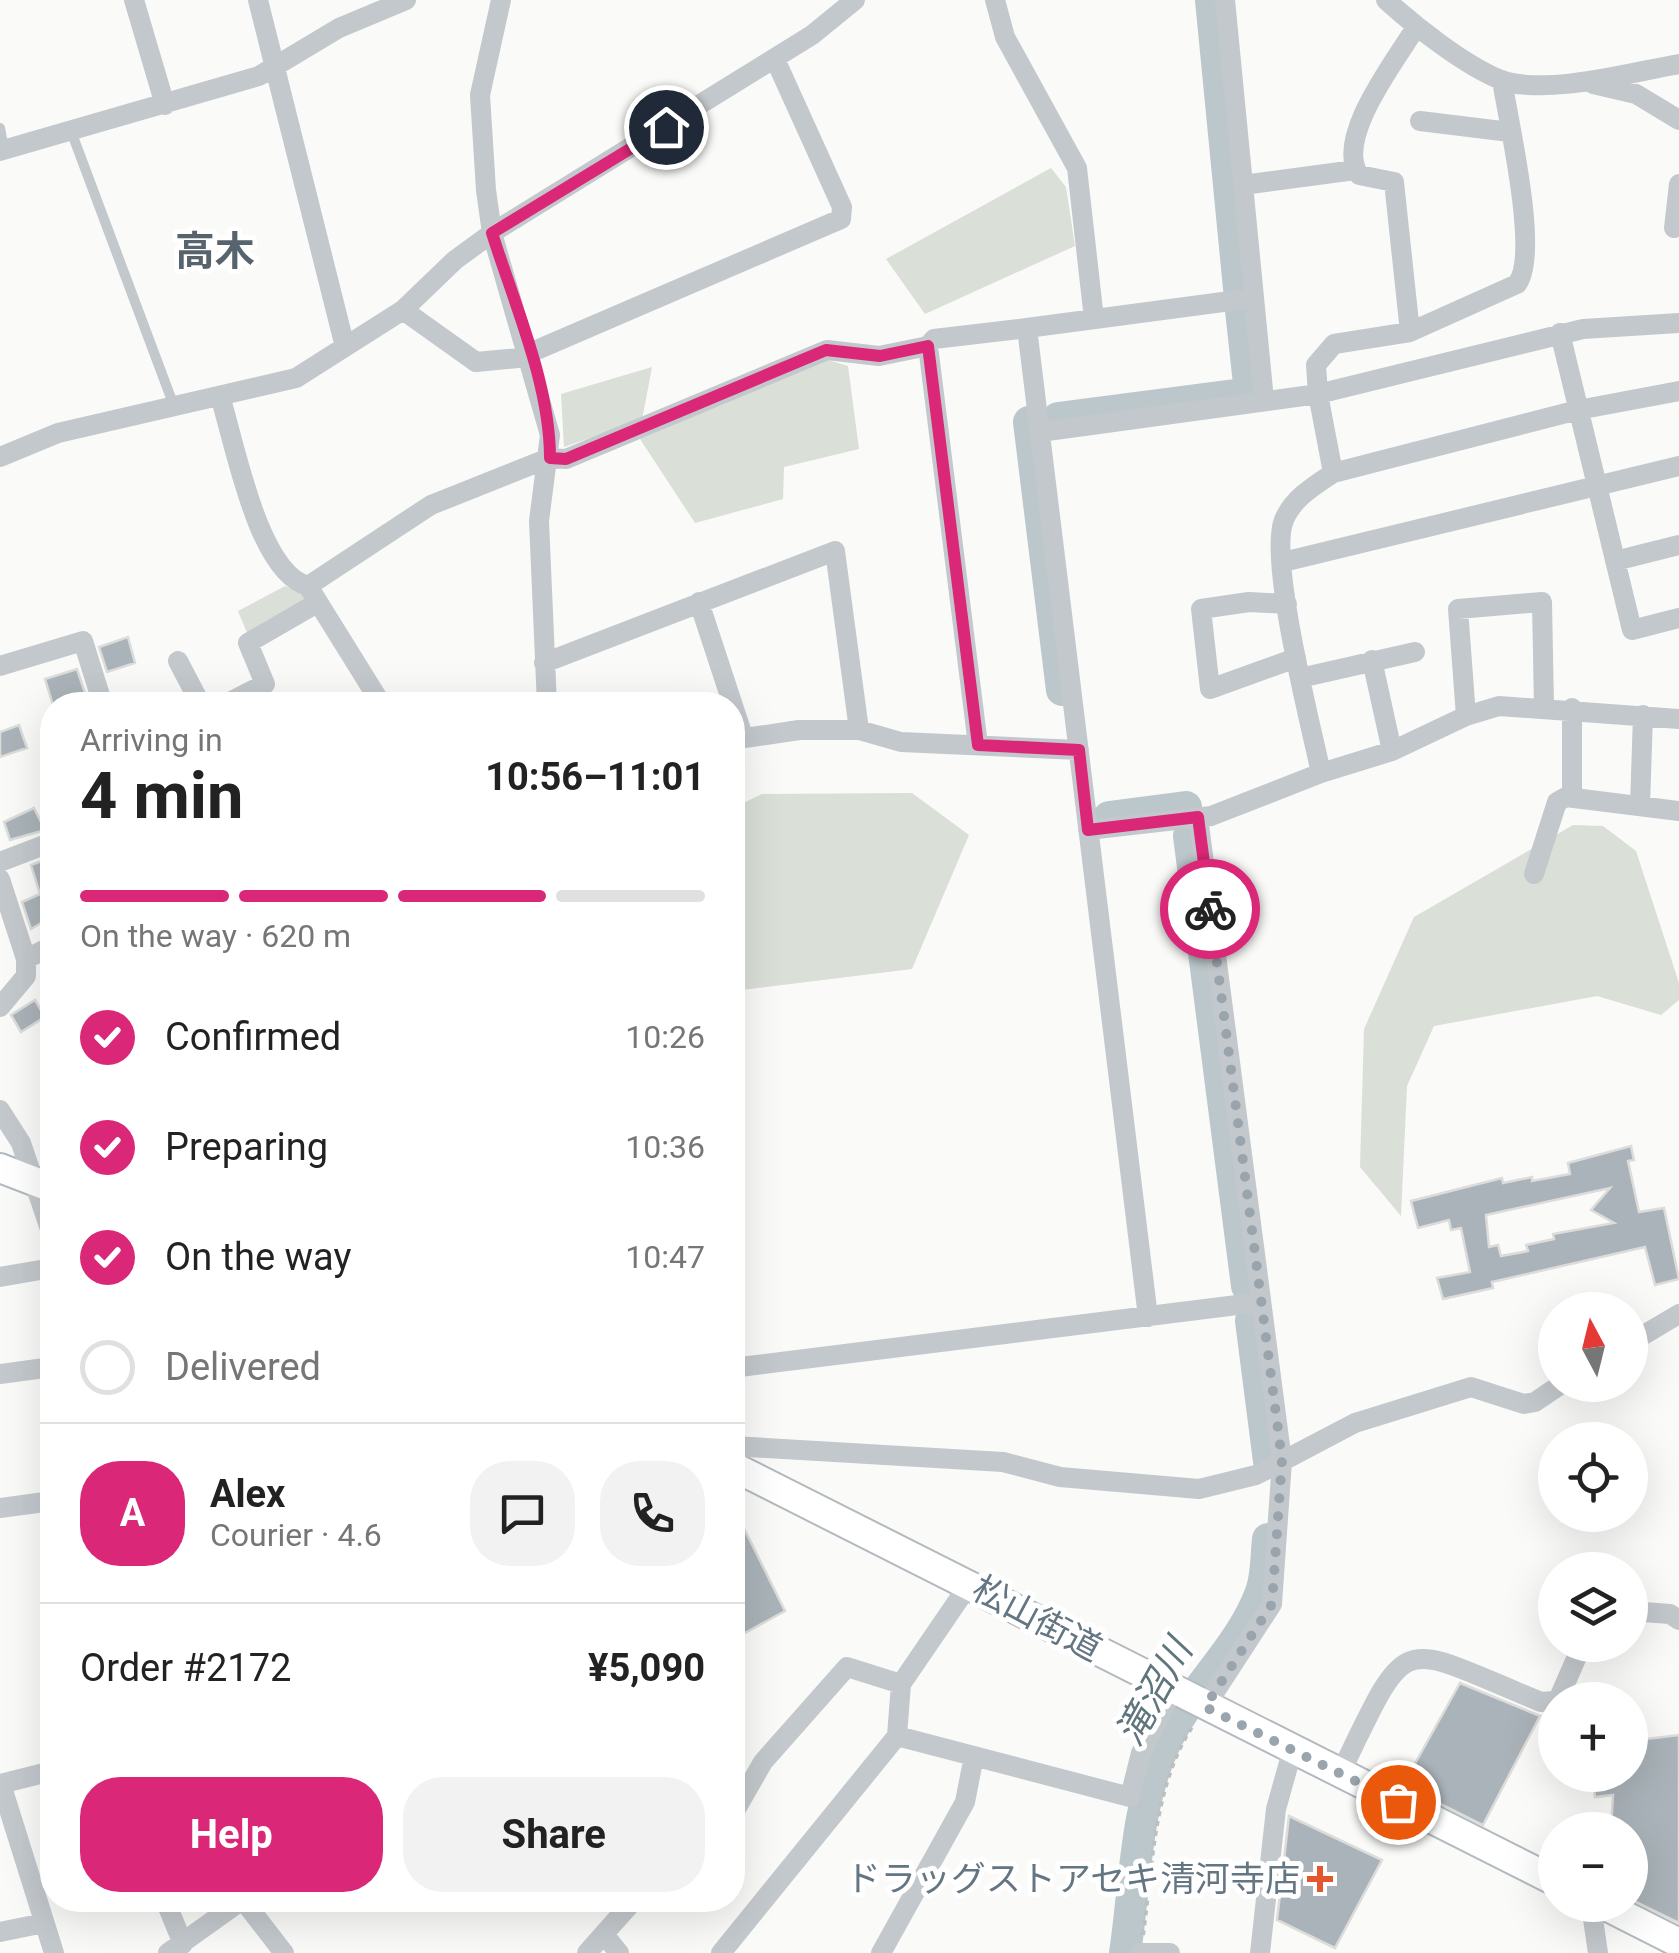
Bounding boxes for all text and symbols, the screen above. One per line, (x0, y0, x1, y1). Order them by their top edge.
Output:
pin (624, 85, 709, 170)
icon: home (639, 100, 694, 155)
district label: 高木 (175, 228, 255, 275)
text: Arriving in (80, 721, 223, 759)
text: 10:56–11:01 (485, 755, 705, 799)
text: 4 min (80, 758, 243, 834)
courier (1160, 859, 1260, 959)
icon: bike (1183, 882, 1238, 937)
text: On the way · 620 m (80, 917, 351, 955)
icon: check (80, 1010, 135, 1065)
text: Confirmed (165, 1015, 341, 1059)
text: 10:26 (625, 1018, 705, 1056)
icon: check (80, 1120, 135, 1175)
text: Preparing (165, 1125, 328, 1169)
text: 10:36 (625, 1128, 705, 1166)
icon: check (80, 1230, 135, 1285)
text: On the way (165, 1235, 351, 1279)
text: 10:47 (625, 1238, 705, 1276)
north arrow (1538, 1292, 1648, 1402)
map controls (1538, 1292, 1648, 1922)
text: Delivered (165, 1345, 321, 1389)
button: locate (1538, 1422, 1648, 1532)
button: chat (470, 1461, 575, 1566)
button: phone (600, 1461, 705, 1566)
text: Alex (210, 1472, 285, 1516)
text: A (120, 1491, 145, 1535)
text: Courier · 4.6 (210, 1516, 382, 1554)
button: layers (1538, 1552, 1648, 1662)
street label: 松山街道 (966, 1568, 1108, 1670)
water label: 滝沼川 (1107, 1628, 1203, 1753)
text: Order #2172 (80, 1646, 291, 1690)
text: ¥5,090 (588, 1646, 705, 1690)
button: + (1538, 1682, 1648, 1792)
pin (1356, 1760, 1441, 1845)
icon: bag (1371, 1775, 1426, 1830)
button: Help (80, 1777, 383, 1892)
button: Share (403, 1777, 705, 1892)
button: − (1538, 1812, 1648, 1922)
place label: ドラッグストアセキ清河寺店 (846, 1859, 1300, 1900)
marker: ドラッグストアセキ清河寺店 (1309, 1868, 1331, 1890)

